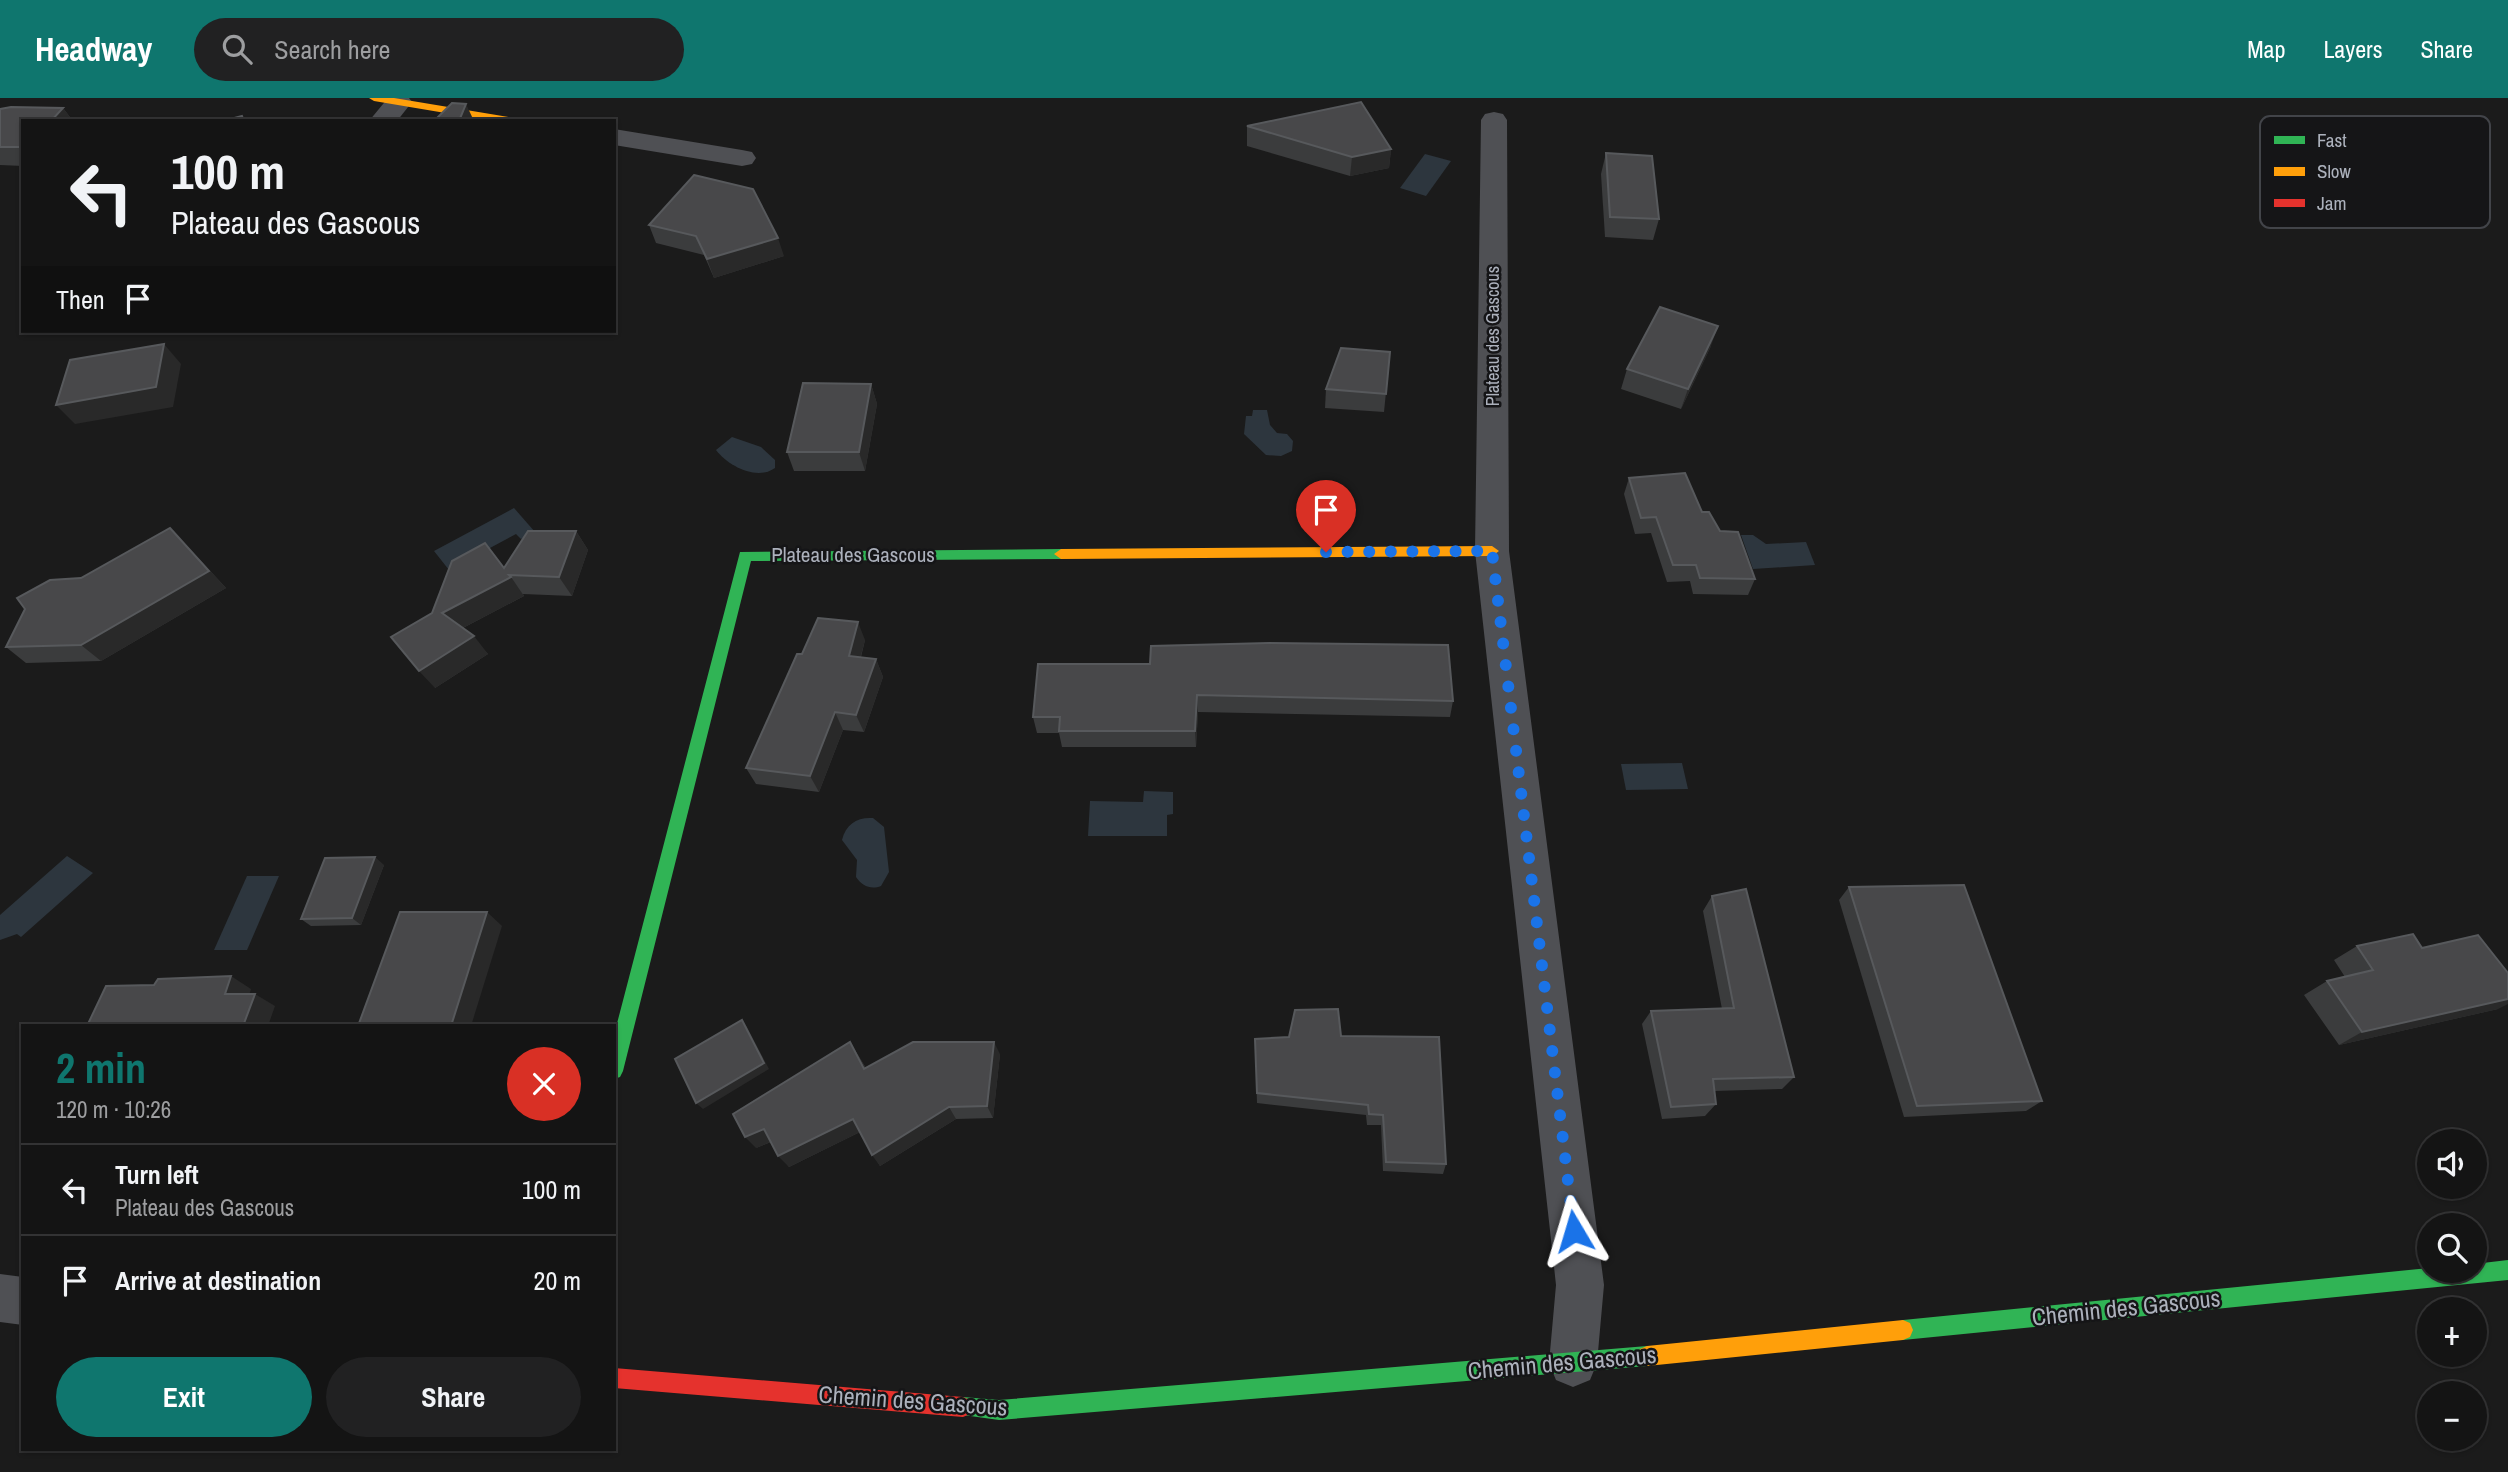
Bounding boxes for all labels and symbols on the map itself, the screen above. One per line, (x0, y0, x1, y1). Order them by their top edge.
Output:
legend (2260, 116, 2490, 228)
text: Fast (2317, 127, 2347, 153)
text: Slow (2317, 158, 2352, 184)
text: Jam (2317, 190, 2346, 216)
street label: Plateau des Gascous (1480, 266, 1505, 406)
pin (1296, 480, 1356, 552)
street label: Plateau des Gascous (771, 540, 935, 569)
position arrow (1537, 1194, 1611, 1268)
street label: Chemin des Gascous (2030, 1281, 2222, 1333)
street label: Chemin des Gascous (1466, 1338, 1658, 1386)
street label: Chemin des Gascous (818, 1377, 1009, 1423)

